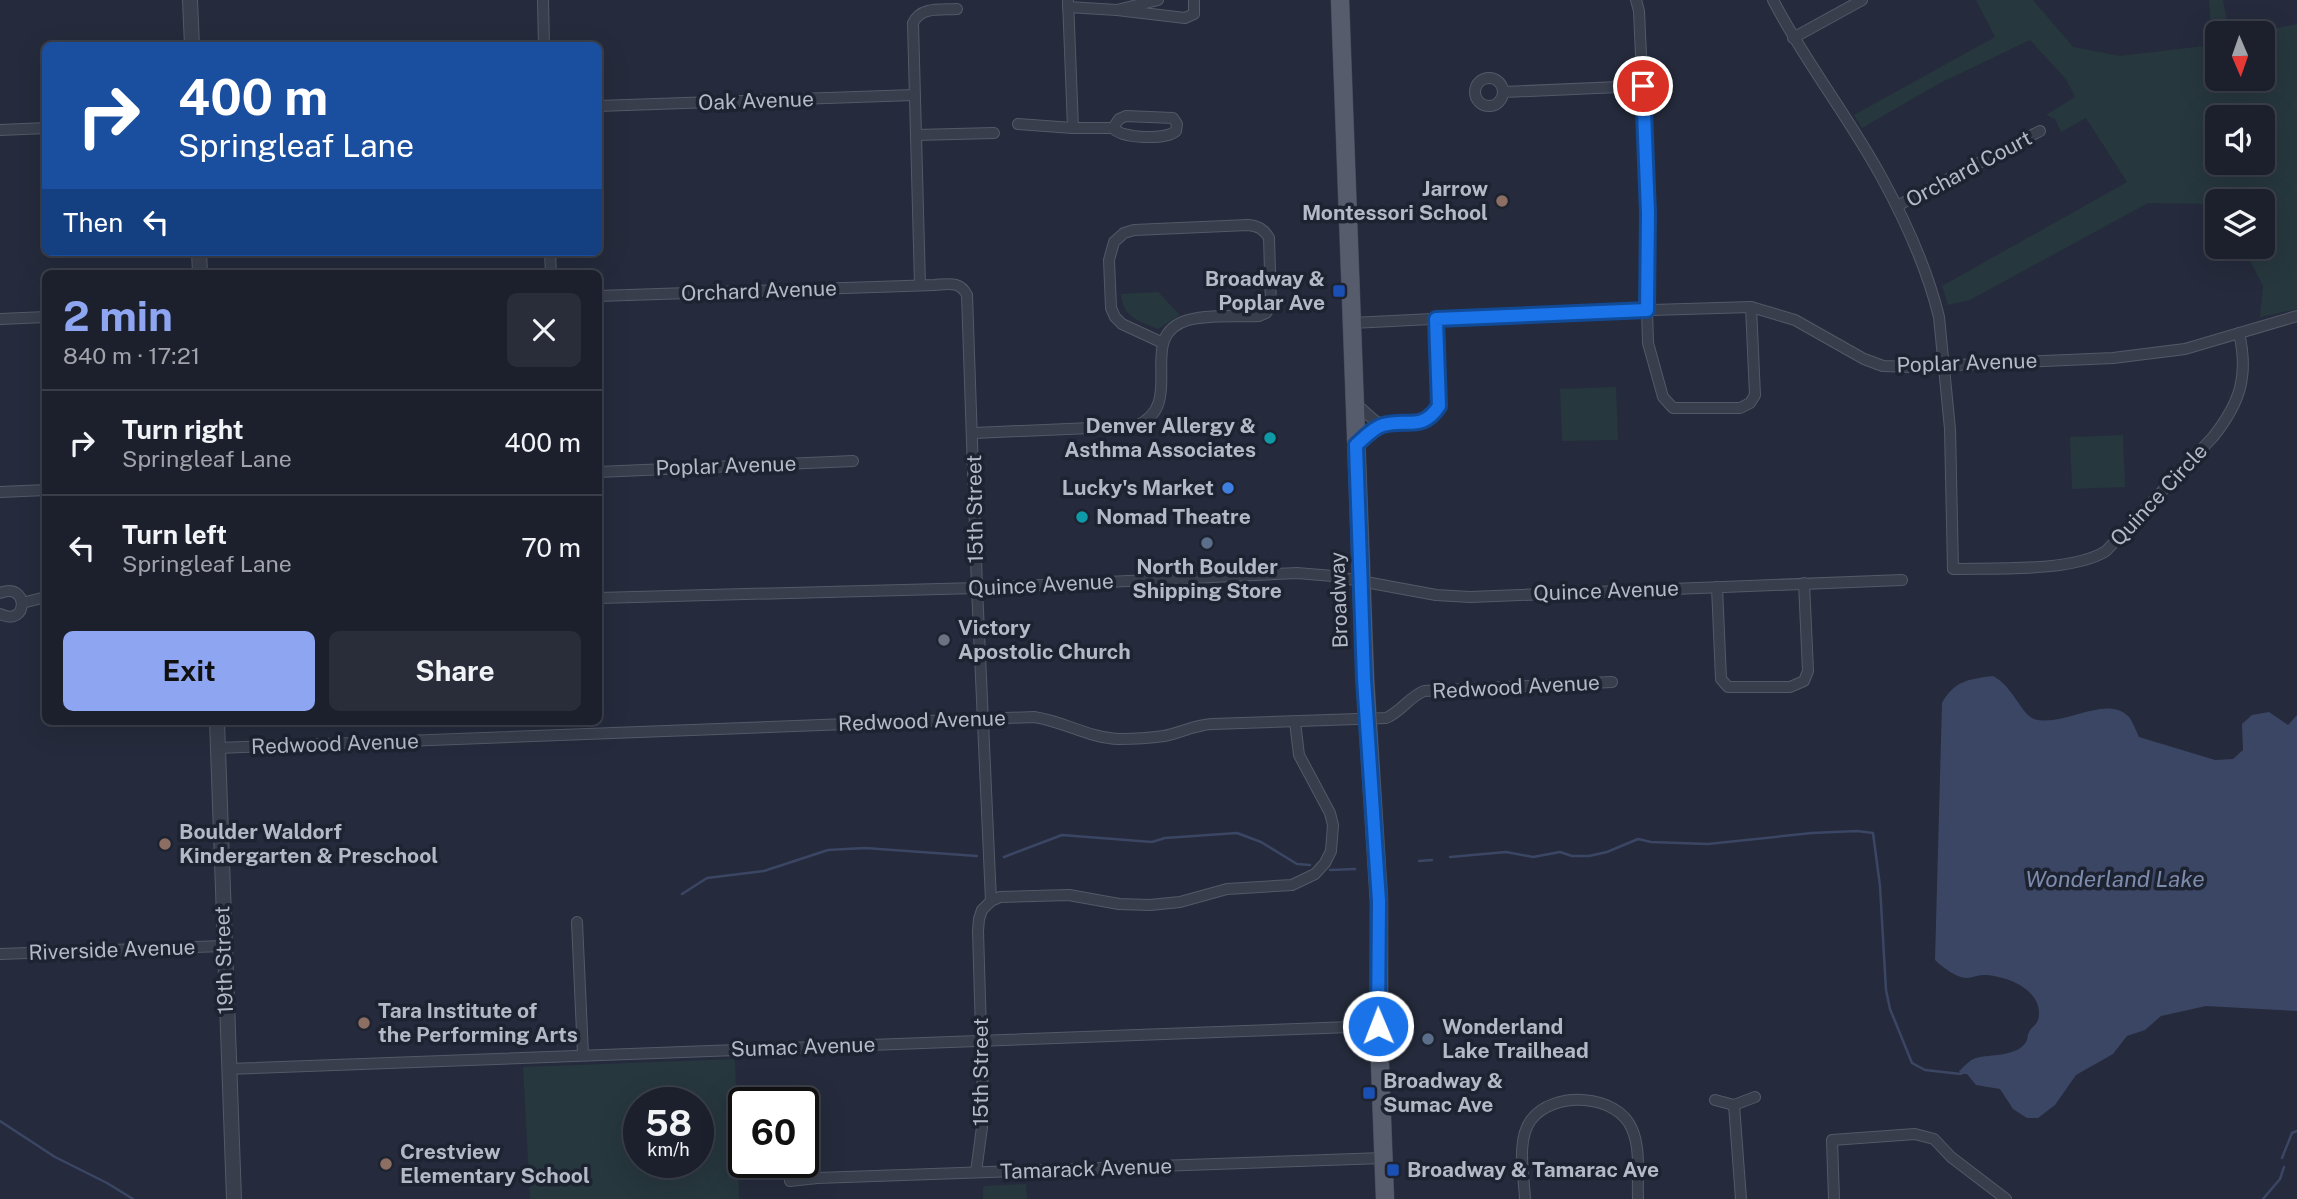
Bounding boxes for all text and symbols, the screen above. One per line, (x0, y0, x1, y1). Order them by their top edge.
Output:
north arrow (2205, 21, 2275, 91)
map controls (2205, 21, 2275, 259)
pin (1613, 56, 1673, 116)
icon: arrive (1624, 67, 1662, 105)
text: 400 m (178, 68, 328, 126)
icon: right (63, 70, 154, 161)
street label: Oak Avenue (698, 86, 814, 115)
button: sound (2205, 105, 2275, 175)
street label: Orchard Court (1902, 125, 2036, 212)
text: Springleaf Lane (178, 127, 414, 164)
place label: Jarrow Montessori School (1302, 176, 1488, 225)
button: layers (2205, 189, 2275, 259)
marker: Jarrow Montessori School (1494, 193, 1510, 209)
icon: left (137, 203, 175, 241)
text: Then (63, 207, 123, 238)
place label: Broadway & Poplar Ave (1205, 266, 1325, 315)
street label: Orchard Avenue (681, 275, 837, 306)
marker: Broadway & Poplar Ave (1331, 283, 1347, 299)
text: 2 min (63, 291, 173, 340)
button: close (507, 293, 581, 367)
text: 840 m · 17:21 (63, 342, 200, 369)
street label: Poplar Avenue (1896, 348, 2038, 377)
place label: Denver Allergy & Asthma Associates (1064, 413, 1256, 462)
text: Turn right (122, 414, 244, 445)
icon: right (63, 424, 101, 462)
text: 400 m (504, 427, 581, 458)
marker: Denver Allergy & Asthma Associates (1262, 430, 1278, 446)
street label: Quince Circle (2105, 438, 2212, 551)
text: Springleaf Lane (122, 445, 292, 472)
street label: Poplar Avenue (655, 451, 797, 480)
street label: 15th Street (961, 454, 988, 564)
place label: Lucky's Market (1062, 475, 1214, 500)
marker: Lucky's Market (1220, 480, 1236, 496)
place label: Nomad Theatre (1096, 504, 1251, 529)
marker: Nomad Theatre (1074, 509, 1090, 525)
text: Turn left (122, 519, 227, 550)
icon: left (63, 529, 101, 567)
text: 70 m (521, 532, 581, 563)
marker: North Boulder Shipping Store (1199, 535, 1215, 551)
text: Springleaf Lane (122, 550, 292, 577)
street label: Broadway (1324, 551, 1353, 649)
place label: North Boulder Shipping Store (1132, 554, 1282, 603)
street label: Quince Avenue (968, 568, 1114, 601)
street label: Quince Avenue (1533, 575, 1679, 606)
place label: Victory Apostolic Church (958, 615, 1131, 664)
button: Exit (63, 631, 315, 711)
button: Share (329, 631, 581, 711)
marker: Victory Apostolic Church (936, 632, 952, 648)
street label: Redwood Avenue (1431, 670, 1600, 703)
street label: Redwood Avenue (838, 705, 1006, 736)
street label: Redwood Avenue (251, 728, 419, 759)
place label: Boulder Waldorf Kindergarten & Preschool (179, 819, 438, 868)
marker: Boulder Waldorf Kindergarten & Preschool (157, 836, 173, 852)
water label: Wonderland Lake (2025, 865, 2205, 892)
street label: 19th Street (209, 905, 238, 1015)
street label: Riverside Avenue (28, 934, 196, 965)
position arrow (1341, 989, 1415, 1063)
place label: Tara Institute of the Performing Arts (378, 998, 578, 1047)
place label: Wonderland Lake Trailhead (1442, 1014, 1589, 1063)
marker: Tara Institute of the Performing Arts (356, 1015, 372, 1031)
street label: 15th Street (968, 1018, 993, 1126)
street label: Sumac Avenue (730, 1031, 876, 1062)
marker: Wonderland Lake Trailhead (1420, 1031, 1436, 1047)
place label: Broadway & Sumac Ave (1383, 1068, 1503, 1117)
marker: Broadway & Sumac Ave (1361, 1085, 1377, 1101)
speed limit sign: 60 (728, 1087, 819, 1178)
text: 58 (645, 1103, 692, 1144)
place label: Crestview Elementary School (400, 1139, 590, 1188)
text: km/h (647, 1139, 690, 1160)
street label: Tamarack Avenue (999, 1153, 1173, 1184)
marker: Crestview Elementary School (378, 1156, 394, 1172)
place label: Broadway & Tamarac Ave (1407, 1157, 1659, 1182)
marker: Broadway & Tamarac Ave (1385, 1162, 1401, 1178)

